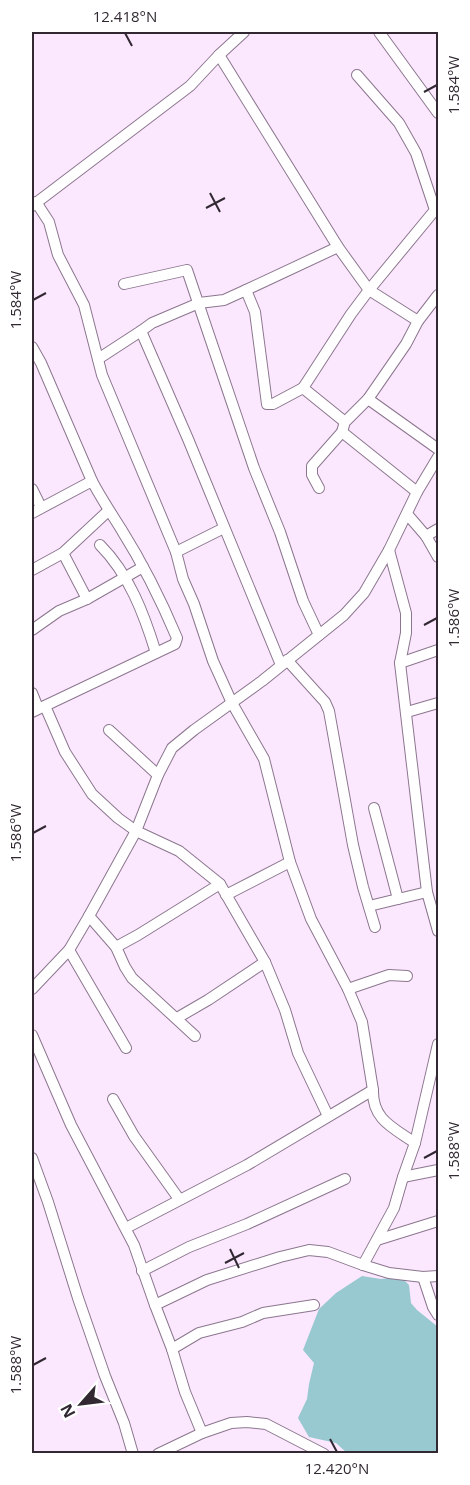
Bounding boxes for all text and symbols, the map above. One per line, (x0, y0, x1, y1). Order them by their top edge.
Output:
text: 12.418°N (93, 6, 157, 26)
text: 1.584°W (443, 56, 463, 114)
text: 1.584°W (5, 271, 25, 329)
text: 1.586°W (443, 589, 463, 647)
text: 1.586°W (5, 804, 25, 862)
text: 1.588°W (443, 1122, 463, 1180)
text: 1.588°W (5, 1336, 25, 1394)
north arrow (51, 1374, 111, 1434)
text: N (55, 1400, 81, 1422)
text: 12.420°N (305, 1458, 369, 1478)

